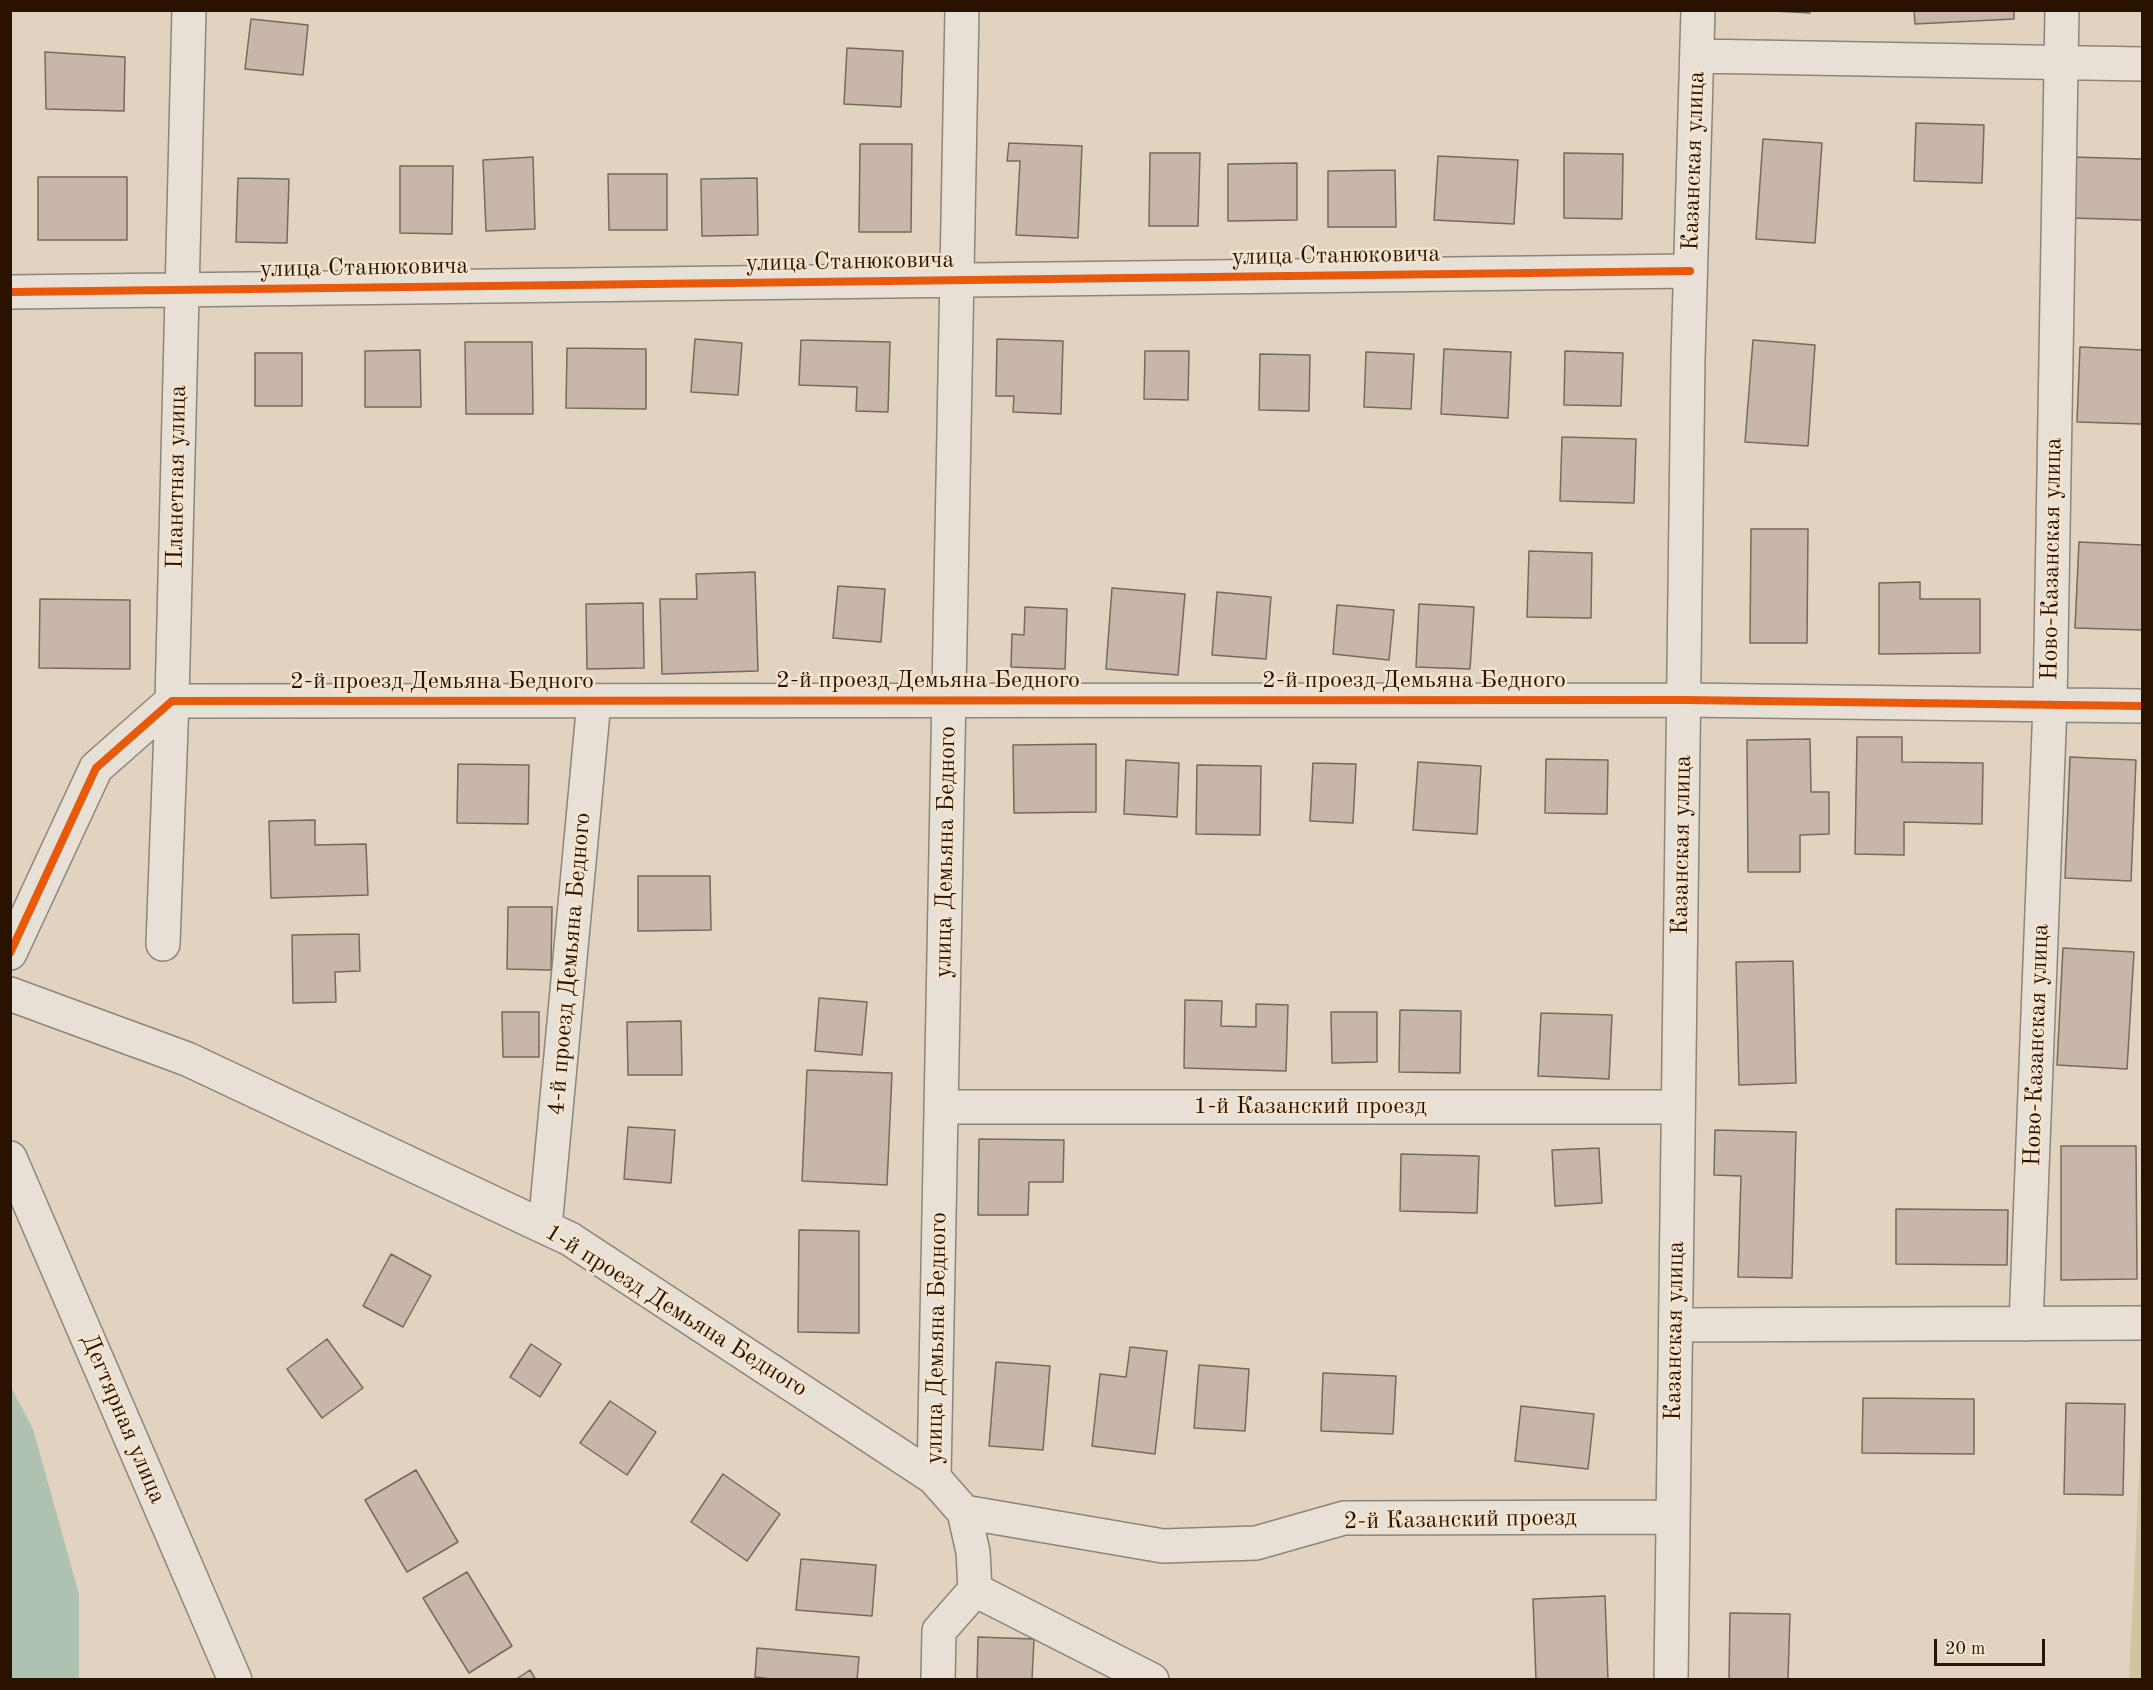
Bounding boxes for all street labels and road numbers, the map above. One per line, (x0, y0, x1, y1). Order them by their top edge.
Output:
street label: Казанская улица (1676, 71, 1712, 251)
street label: улица Станюковича (1231, 240, 1441, 272)
street label: улица Станюковича (745, 246, 955, 278)
street label: улица Станюковича (259, 252, 469, 284)
street label: Планетная улица (161, 385, 193, 569)
street label: Ново-Казанская улица (2035, 437, 2069, 681)
street label: 2-й проезд Демьяна Бедного (776, 667, 1080, 695)
street label: 2-й проезд Демьяна Бедного (1262, 667, 1566, 695)
street label: 2-й проезд Демьяна Бедного (290, 668, 594, 696)
street label: улица Демьяна Бедного (929, 726, 963, 978)
street label: Казанская улица (1666, 755, 1698, 935)
street label: 4-й проезд Демьяна Бедного (542, 811, 598, 1117)
street label: Ново-Казанская улица (2018, 923, 2056, 1167)
street label: 1-й Казанский проезд (1194, 1093, 1426, 1121)
street label: улица Демьяна Бедного (920, 1212, 954, 1464)
street label: 1-й проезд Демьяна Бедного (540, 1218, 812, 1404)
street label: Казанская улица (1659, 1241, 1691, 1421)
street label: Дегтярная улица (74, 1330, 172, 1508)
street label: 2-й Казанский проезд (1343, 1504, 1577, 1536)

